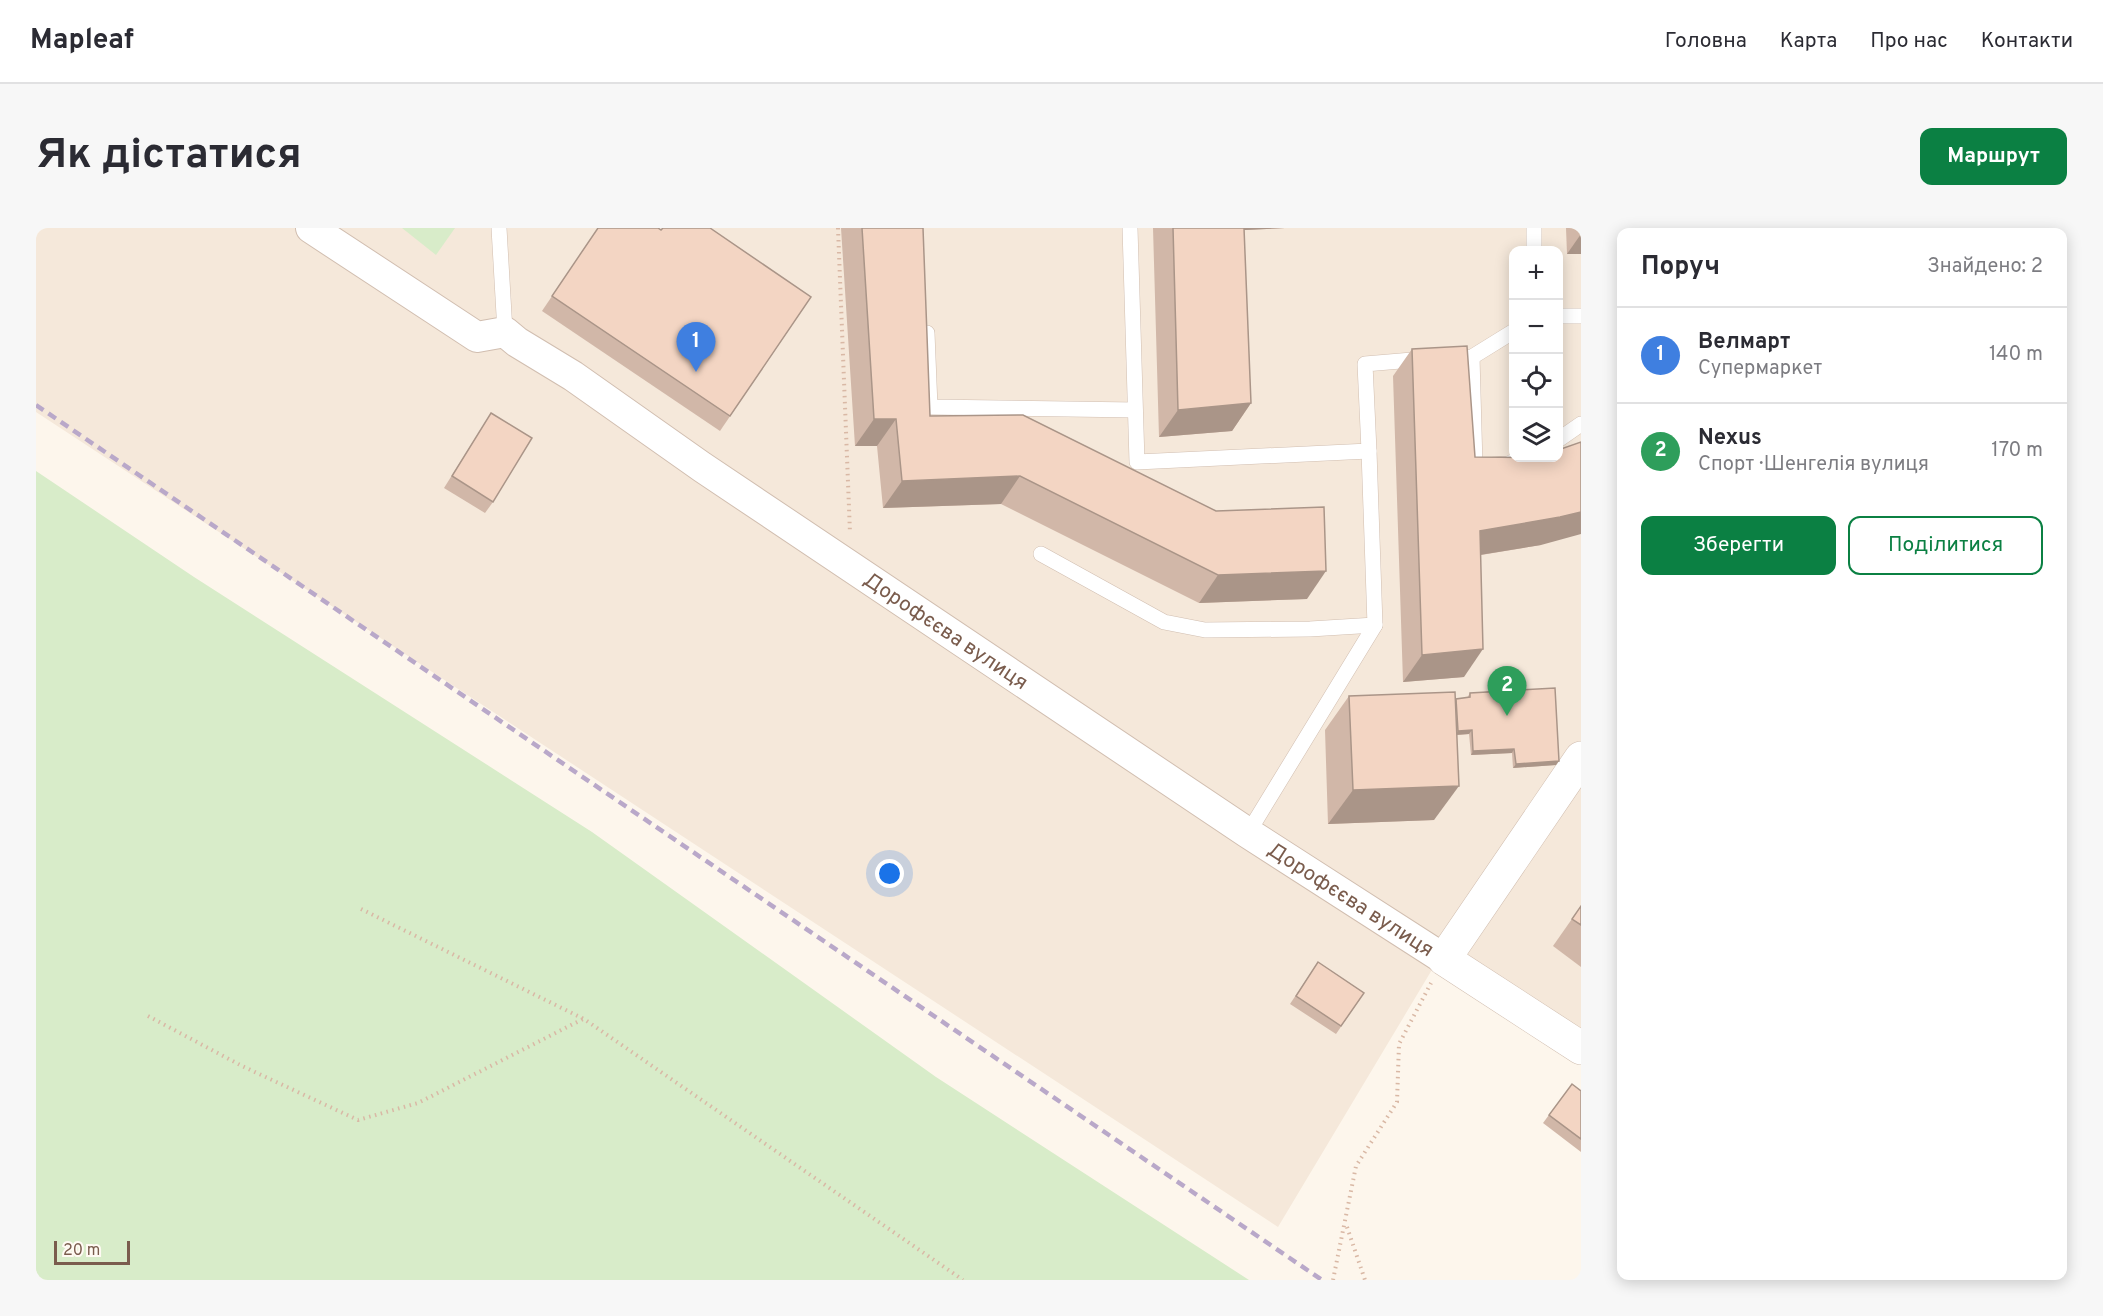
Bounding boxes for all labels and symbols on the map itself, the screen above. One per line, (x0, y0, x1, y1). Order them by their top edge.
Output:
pin: 1 (676, 322, 716, 372)
street label: Дорофєєва вулиця (858, 567, 1033, 697)
pin: 2 (1488, 666, 1526, 716)
street label: Дорофєєва вулиця (1262, 837, 1439, 964)
your location (875, 859, 904, 888)
scale bar (54, 1238, 130, 1266)

